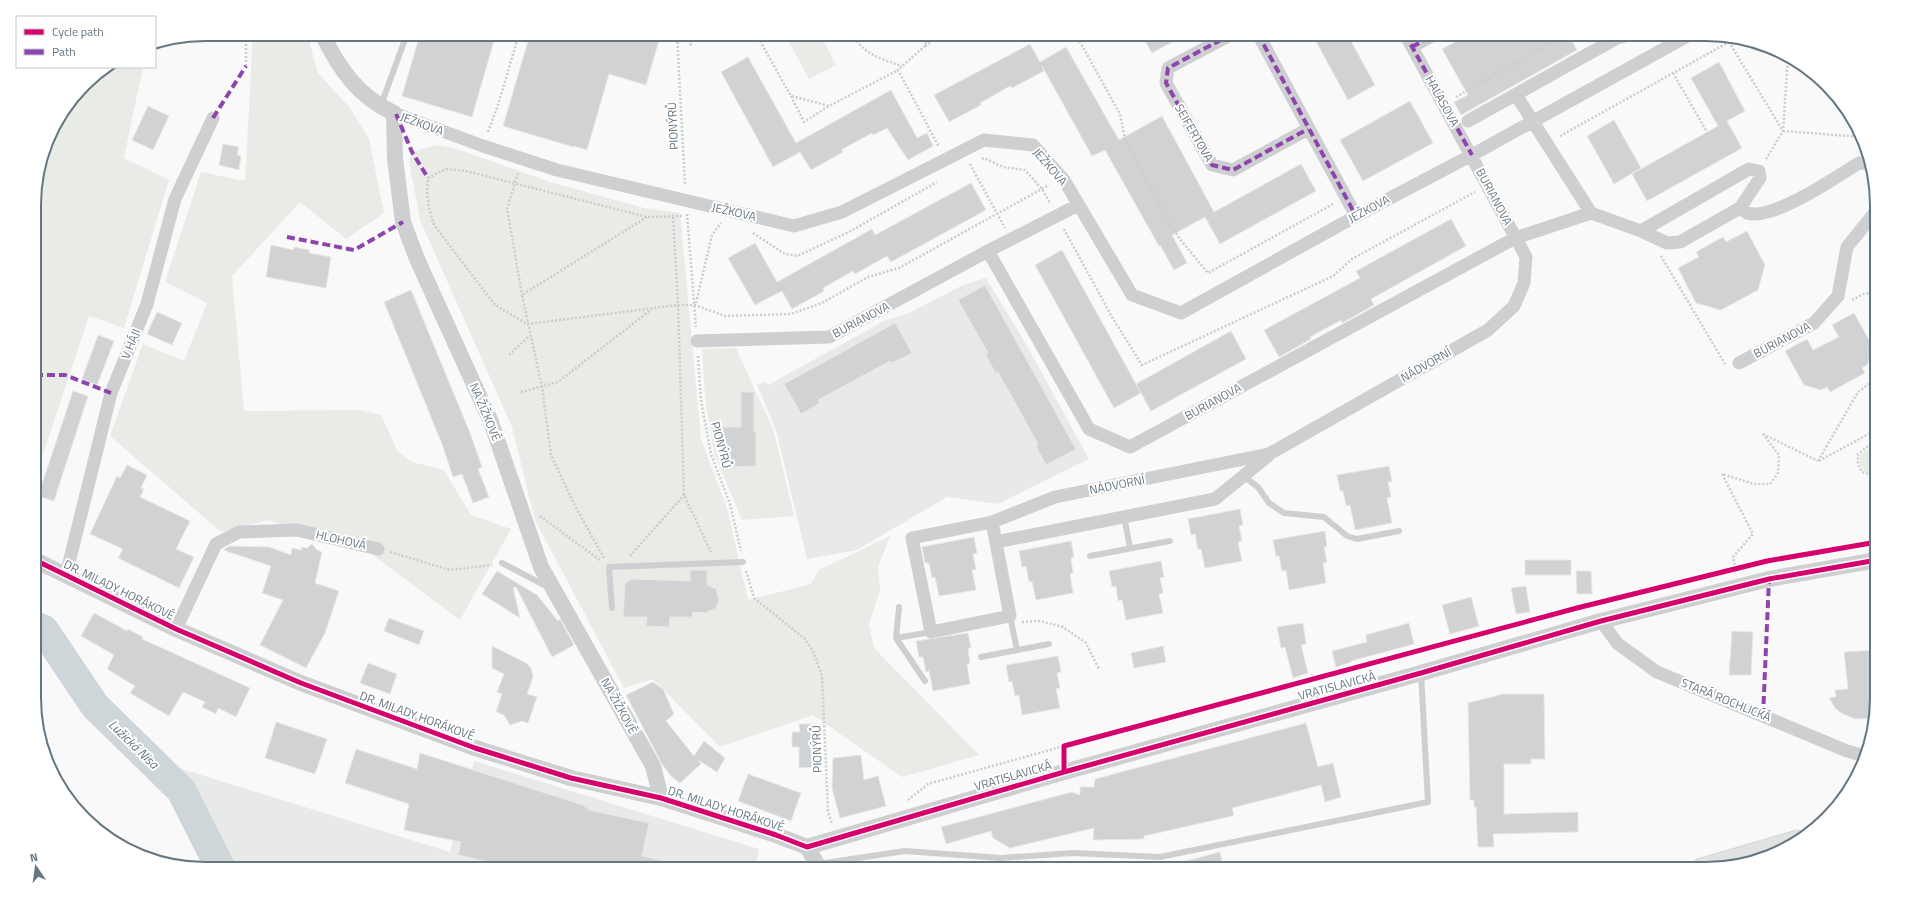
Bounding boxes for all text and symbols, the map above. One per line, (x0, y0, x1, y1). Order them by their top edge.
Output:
legend (16, 16, 156, 68)
text: Cycle path (52, 22, 104, 41)
text: Path (52, 42, 76, 61)
street label: HALASOVA (1421, 72, 1464, 130)
street label: SEIFERTOVA (1170, 100, 1219, 165)
street label: PIONÝRŮ (662, 102, 683, 150)
street label: JEŽKOVA (398, 107, 446, 140)
street label: JEŽKOVA (1029, 144, 1072, 190)
street label: BURIANOVA (1471, 165, 1517, 229)
street label: JEŽKOVA (1345, 190, 1393, 227)
street label: JEŽKOVA (710, 197, 758, 226)
street label: BURIANOVA (829, 297, 893, 343)
street label: BURIANOVA (1750, 317, 1814, 363)
street label: V HÁJI (116, 326, 145, 362)
street label: NÁDVORNÍ (1397, 342, 1456, 387)
street label: BURIANOVA (1181, 378, 1245, 425)
street label: NA ŽIŽKOVĚ (465, 380, 506, 444)
street label: PIONÝRŮ (706, 419, 737, 470)
street label: NÁDVORNÍ (1088, 470, 1147, 499)
street label: HLOHOVÁ (314, 524, 368, 555)
street label: DR. MILADY HORÁKOVÉ (61, 554, 178, 625)
street label: VRATISLAVICKÁ (1296, 666, 1378, 705)
street label: STARÁ ROCHLICKÁ (1678, 673, 1774, 726)
street label: NA ŽIŽKOVĚ (596, 674, 643, 738)
street label: DR. MILADY HORÁKOVÉ (357, 686, 478, 745)
water label: Lužická Nisa (104, 715, 165, 774)
street label: PIONÝRŮ (806, 725, 827, 773)
street label: VRATISLAVICKÁ (972, 755, 1054, 796)
street label: DR. MILADY HORÁKOVÉ (666, 781, 787, 836)
north arrow (16, 847, 56, 887)
text: N (28, 849, 39, 866)

